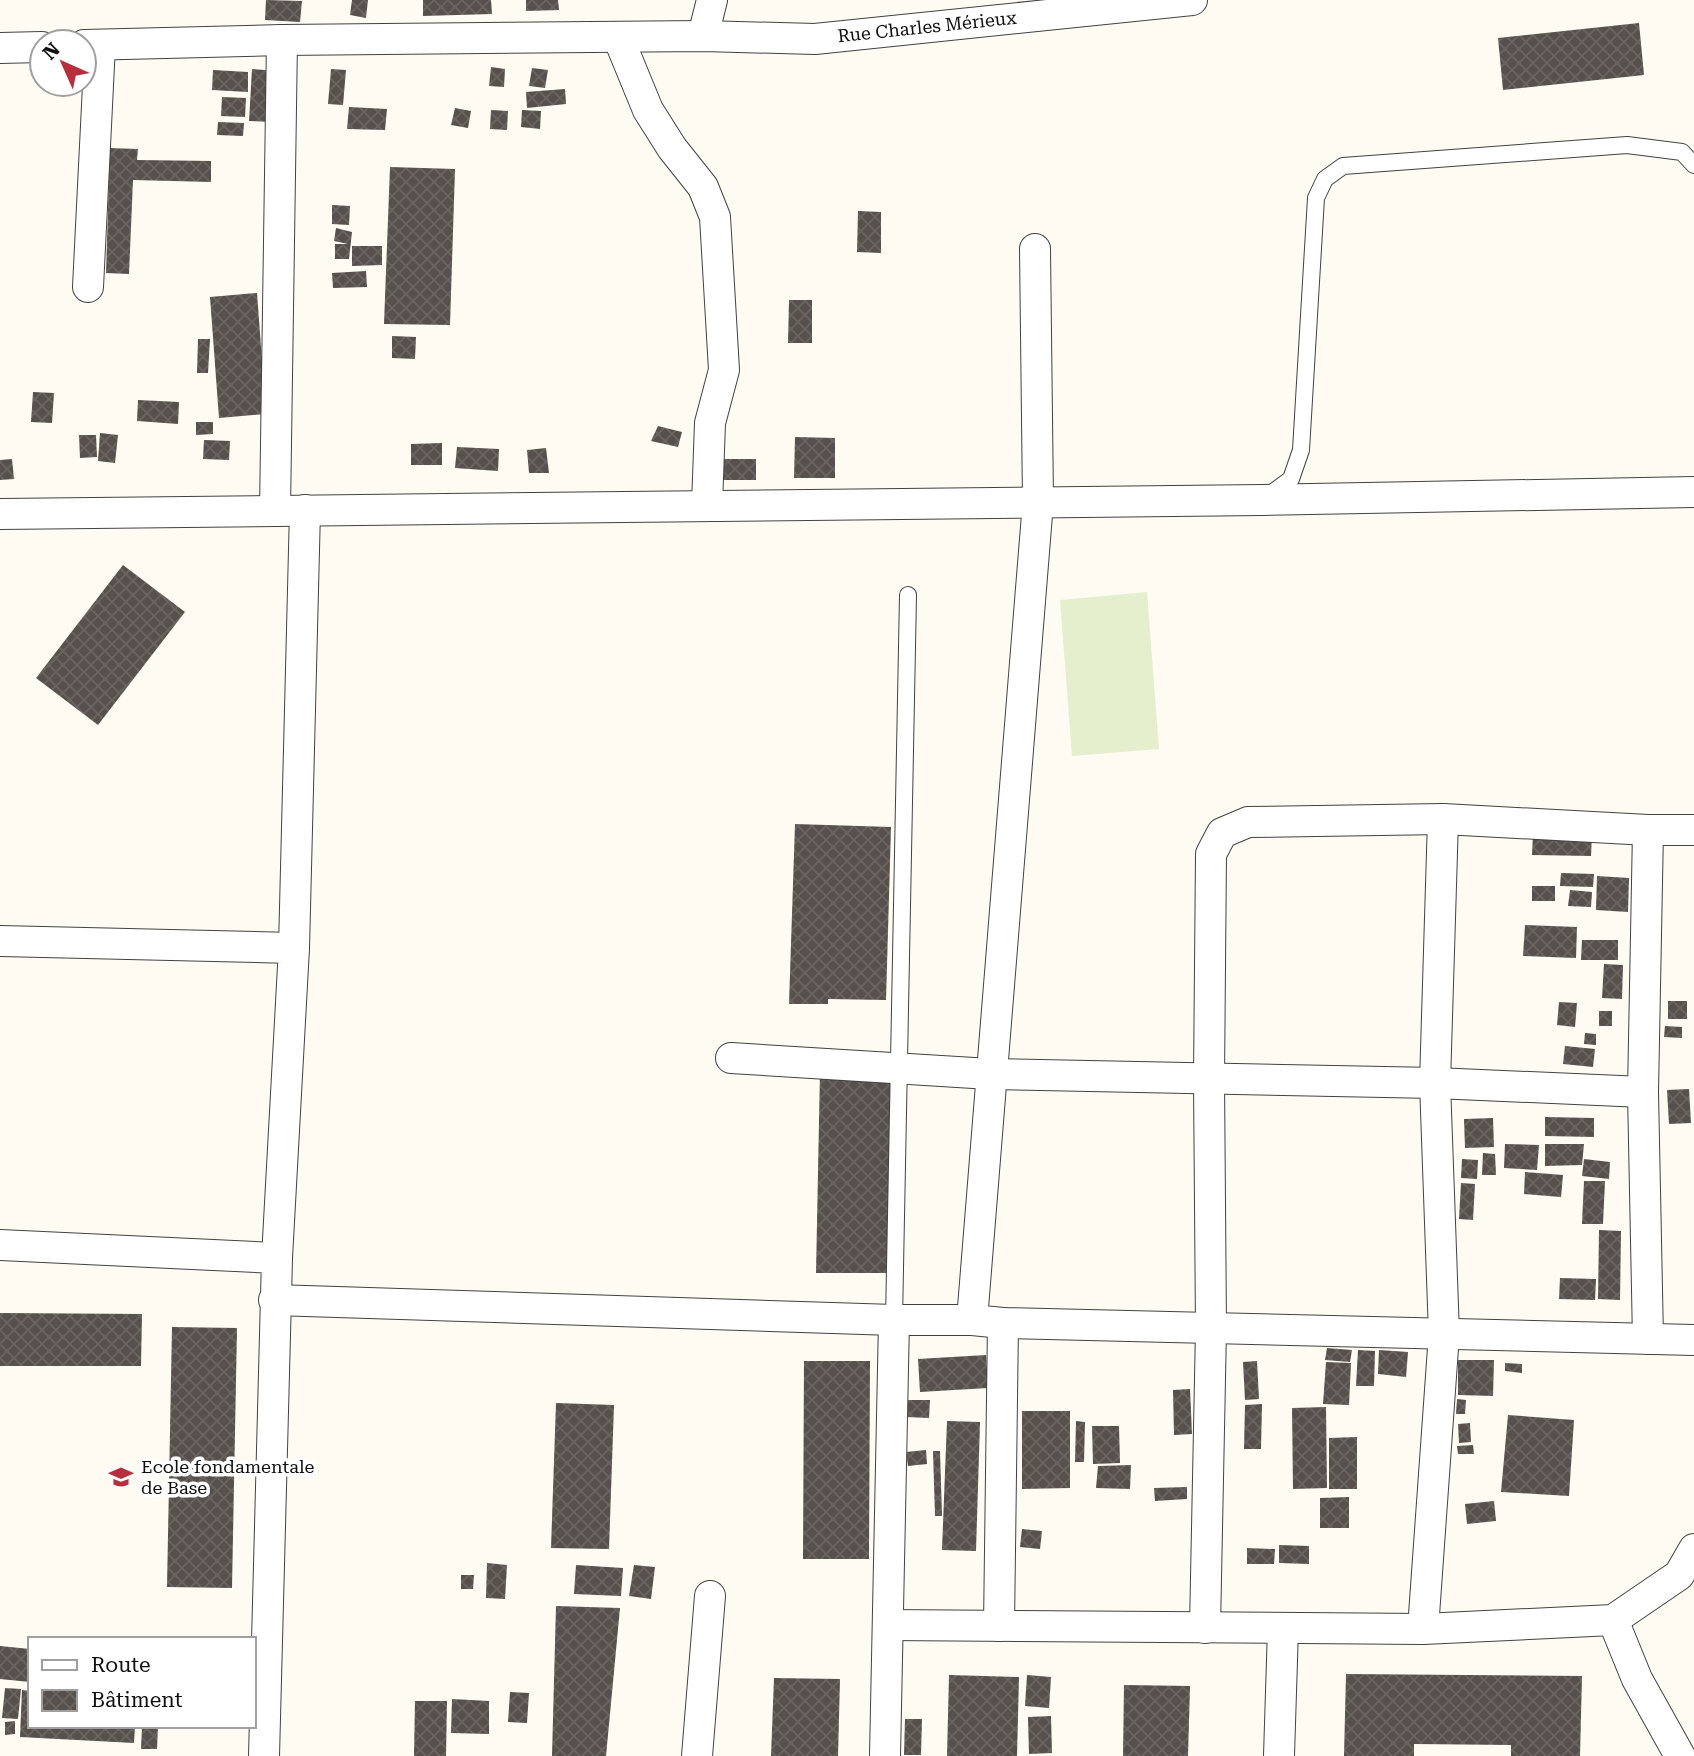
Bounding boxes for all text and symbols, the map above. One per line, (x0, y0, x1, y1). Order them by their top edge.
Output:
street label: Rue Charles Mérieux (836, 7, 1018, 46)
north arrow (28, 28, 98, 98)
text: N (38, 38, 65, 65)
place label: Ecole fondamentale de Base (141, 1456, 314, 1498)
school or university icon: Ecole fondamentale de Base (107, 1463, 135, 1491)
legend (28, 1637, 256, 1728)
text: Route (91, 1653, 150, 1677)
text: Bâtiment (91, 1688, 183, 1712)

